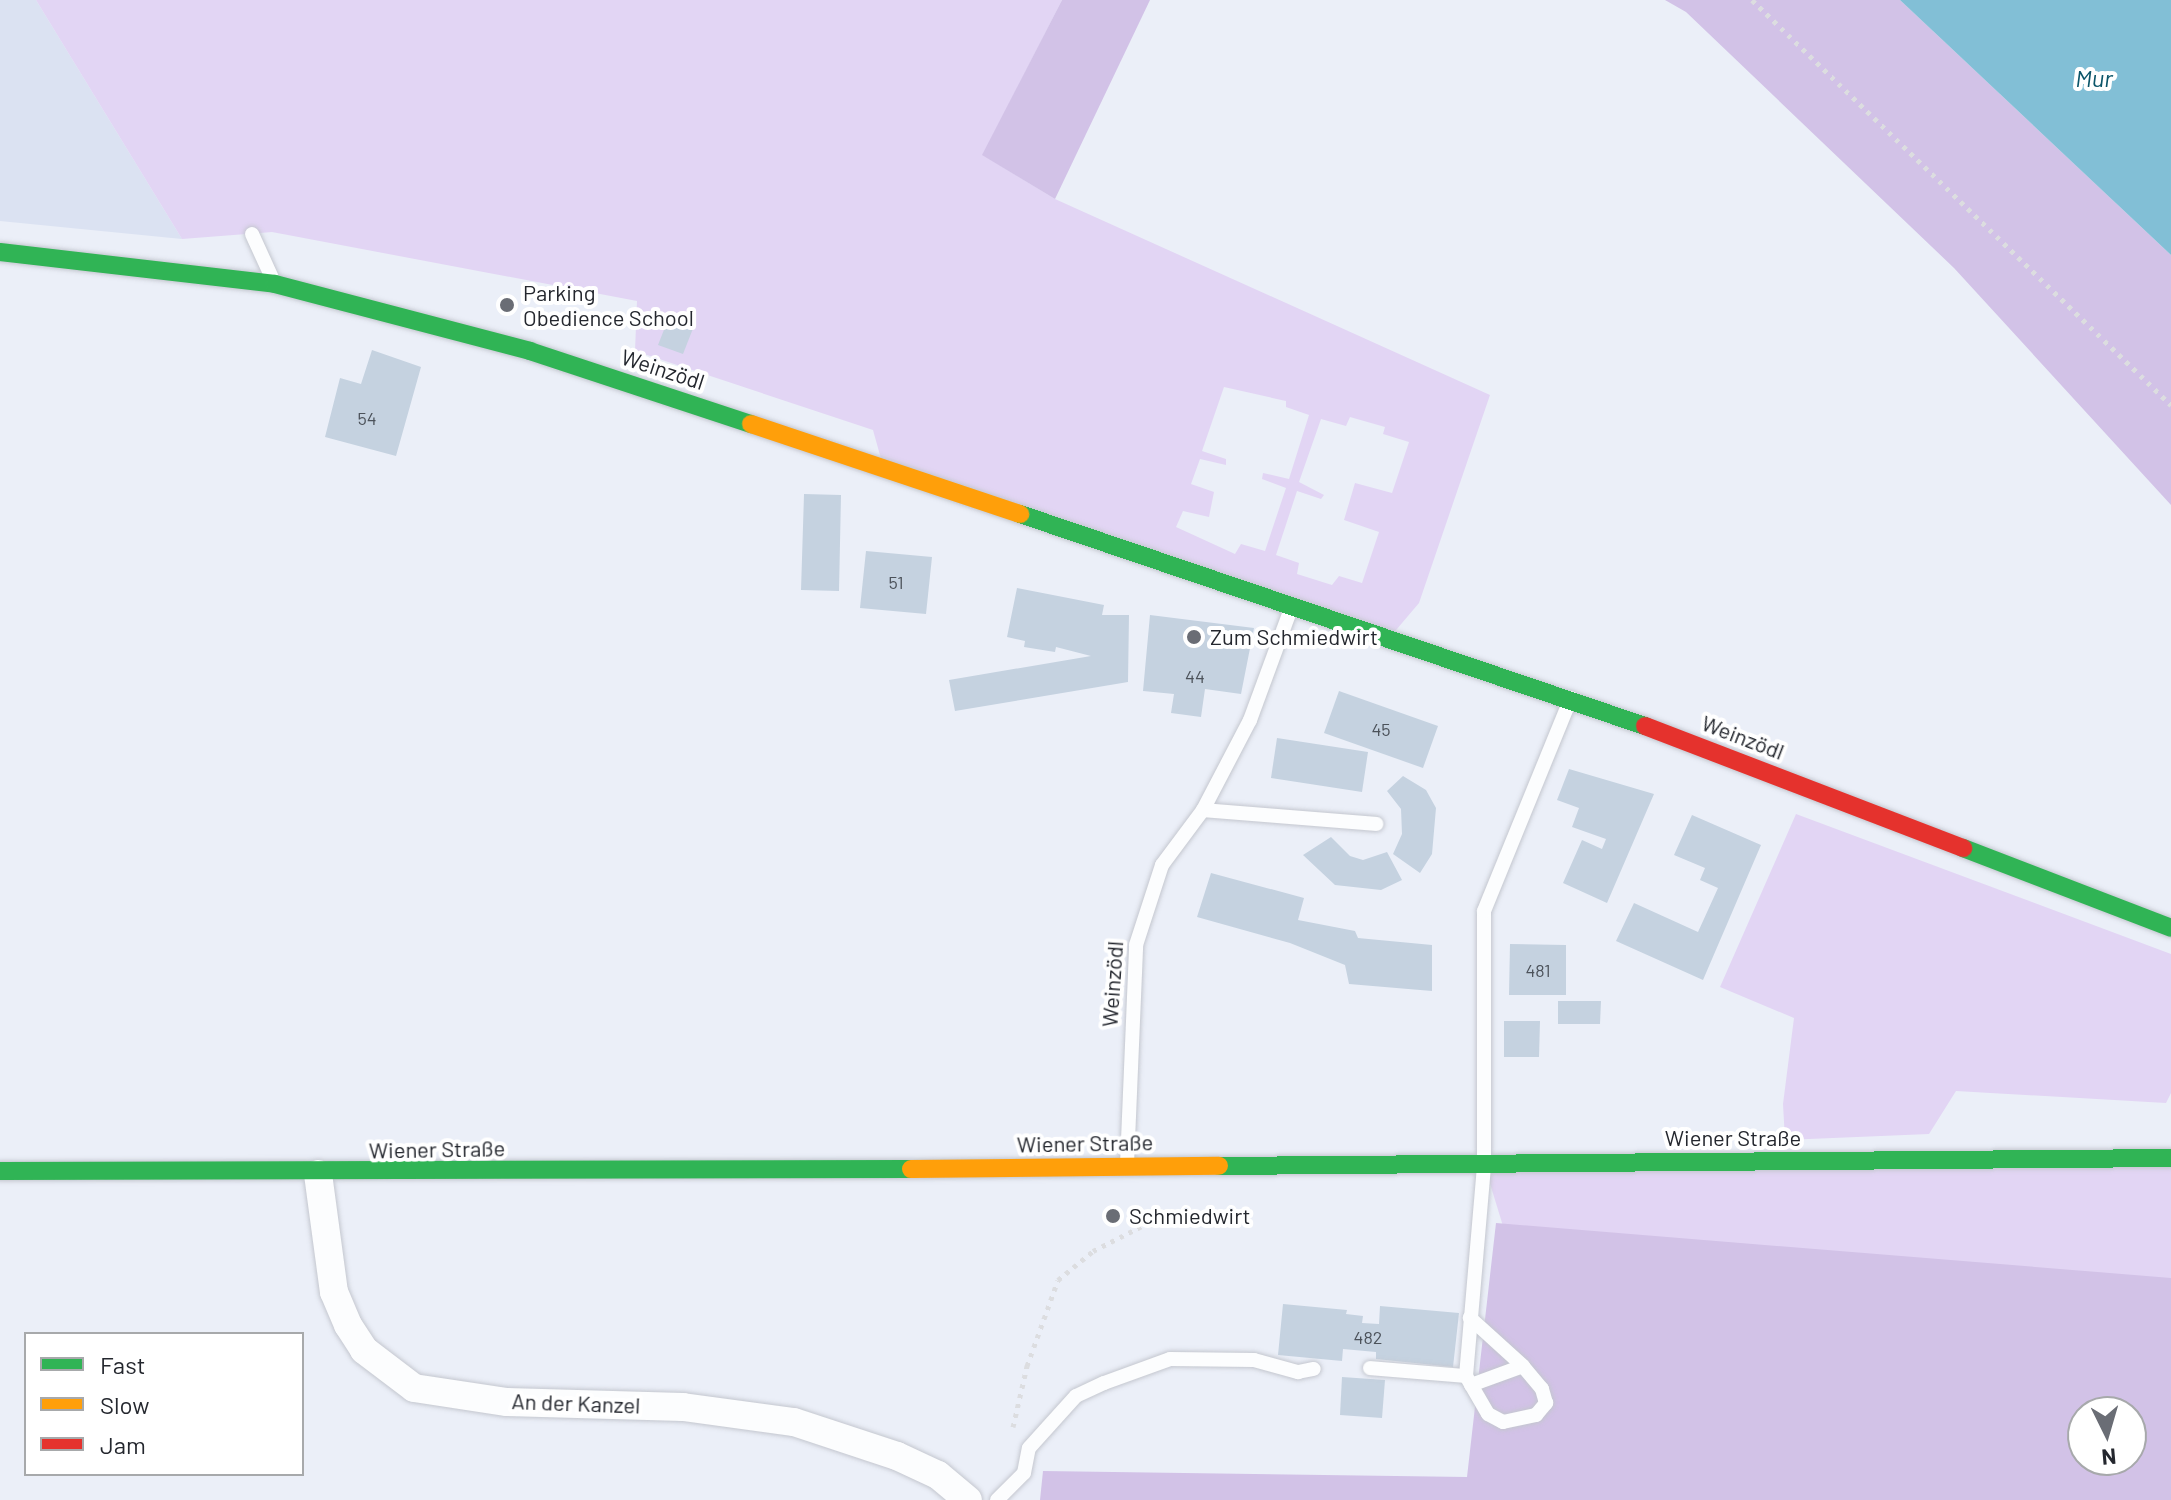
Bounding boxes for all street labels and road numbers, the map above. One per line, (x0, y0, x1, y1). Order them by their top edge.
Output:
street label: Weinzödl (618, 343, 708, 395)
street label: Weinzödl (1698, 709, 1788, 765)
street label: Weinzödl (1096, 940, 1128, 1028)
street label: Wiener Straße (1665, 1125, 1801, 1151)
street label: Wiener Straße (1017, 1129, 1153, 1157)
street label: Wiener Straße (369, 1135, 505, 1163)
street label: An der Kanzel (511, 1388, 641, 1418)

